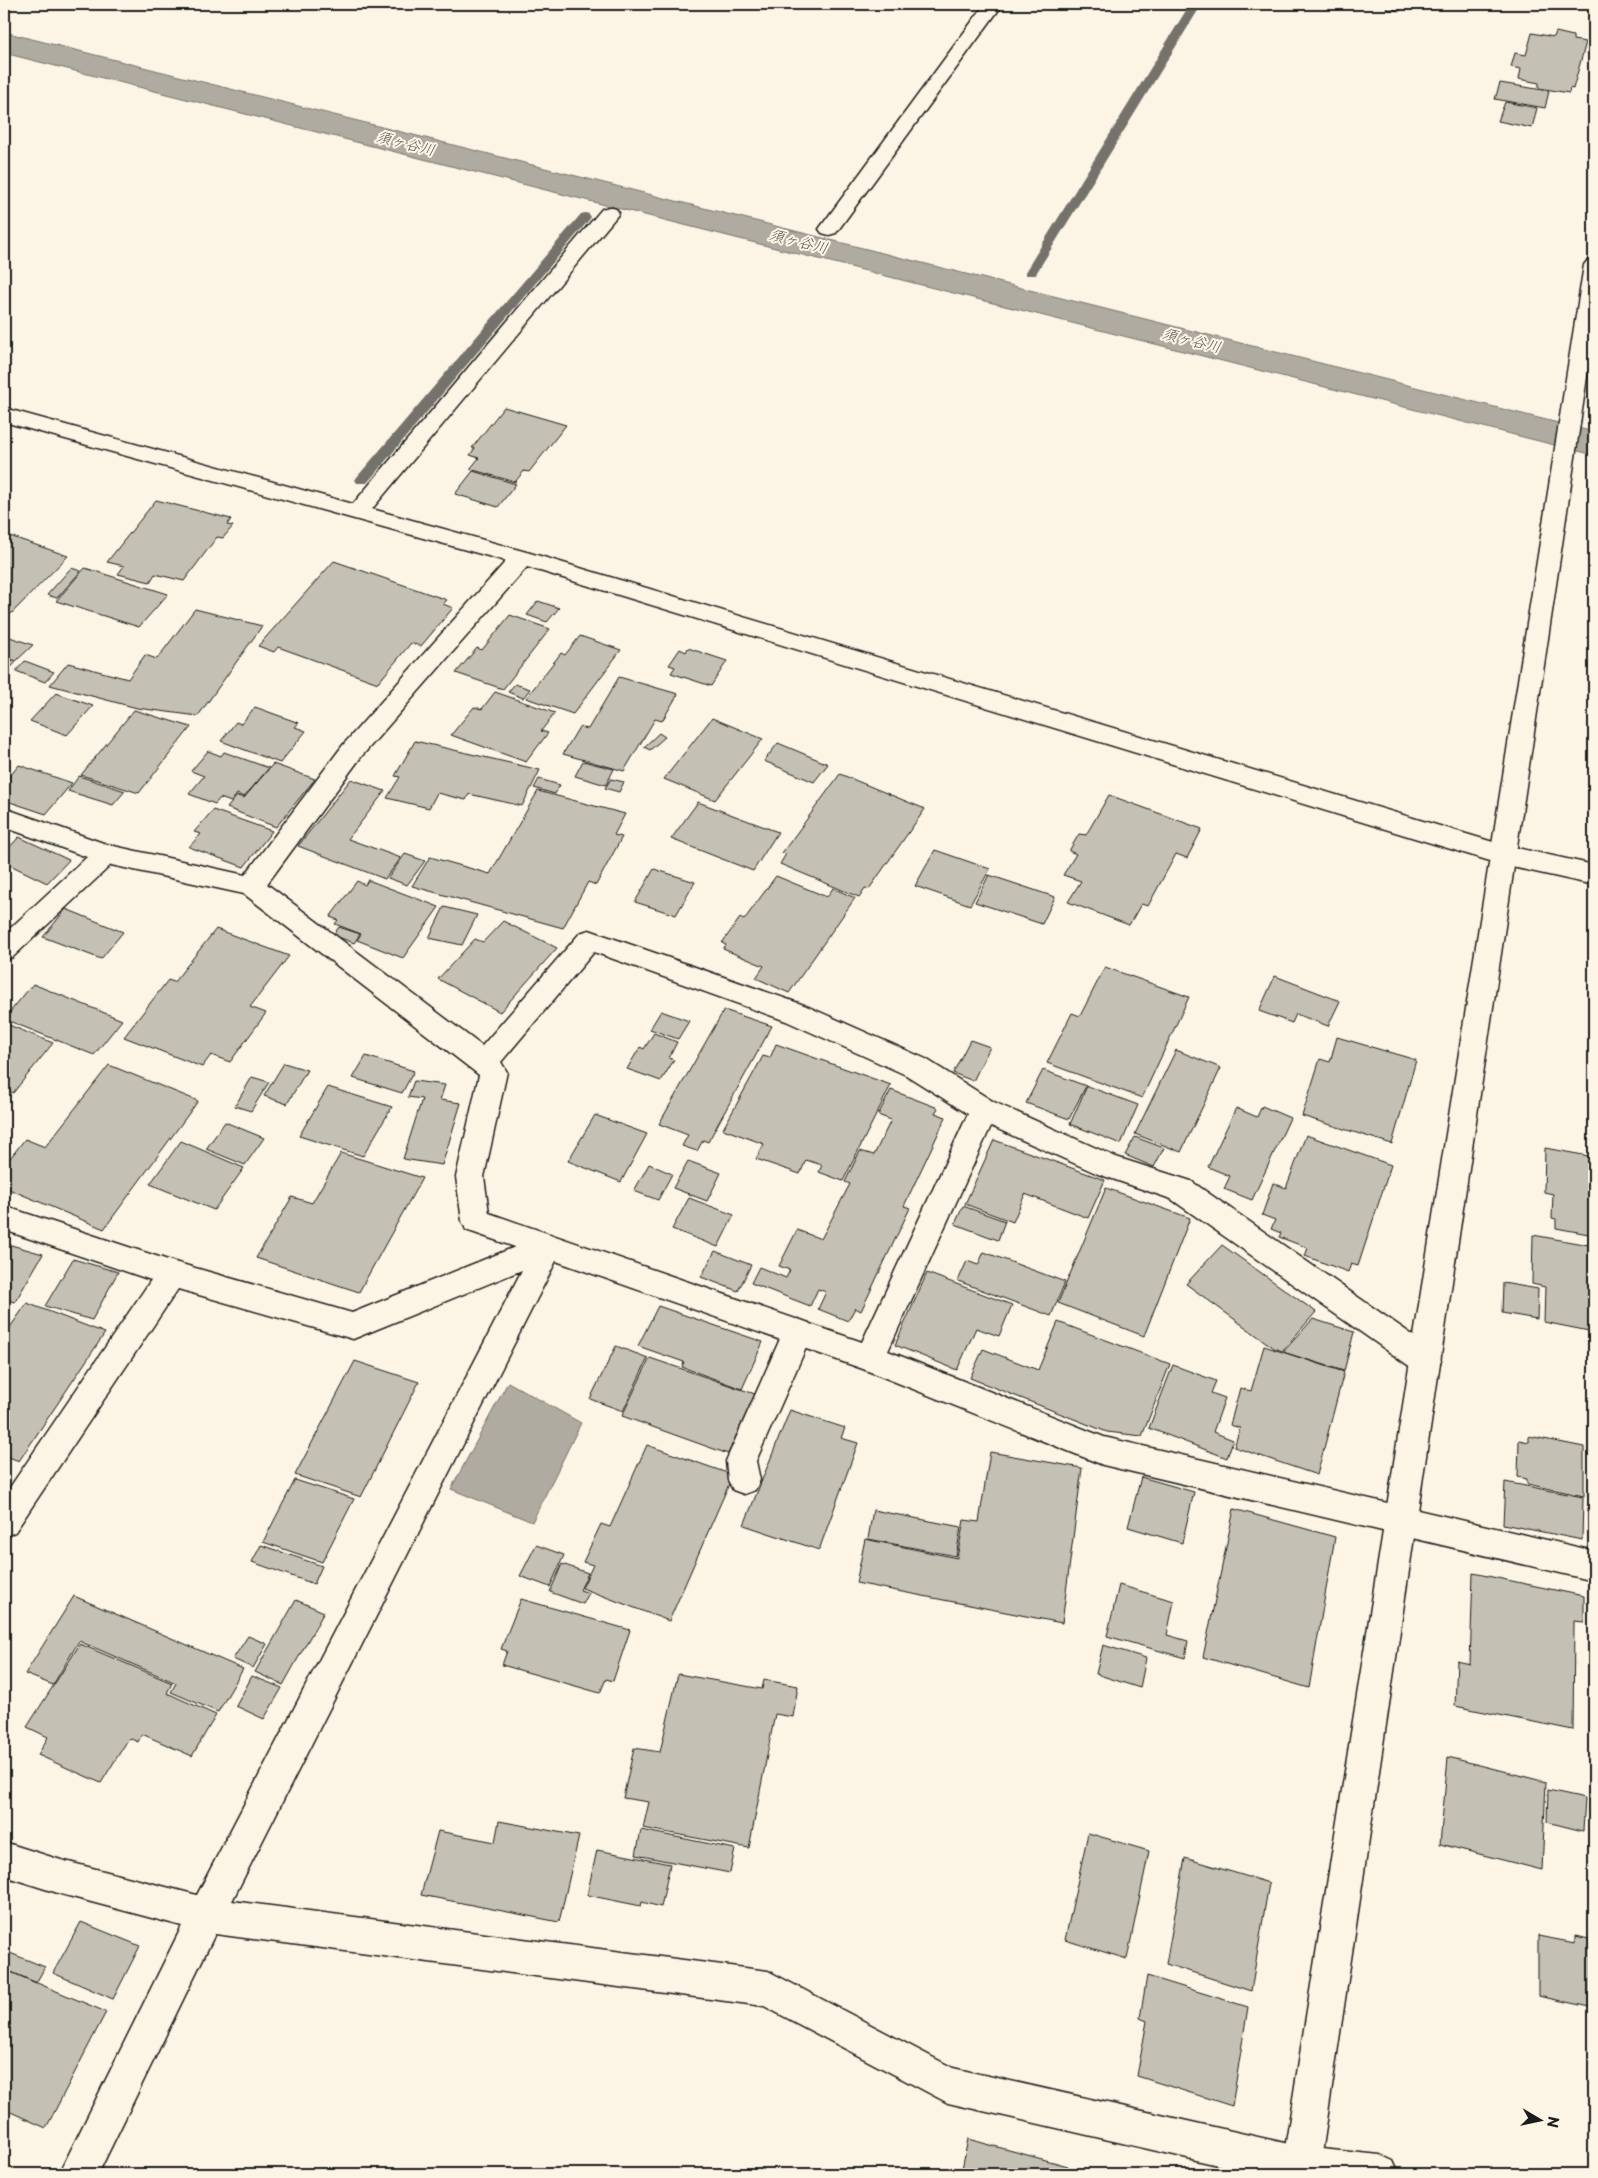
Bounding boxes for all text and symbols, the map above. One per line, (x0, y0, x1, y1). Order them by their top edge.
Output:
water label: 須ヶ谷川 (374, 124, 438, 160)
water label: 須ヶ谷川 (767, 222, 831, 258)
water label: 須ヶ谷川 (1160, 321, 1224, 357)
north arrow (1516, 2096, 1566, 2146)
text: N (1542, 2115, 1565, 2129)

